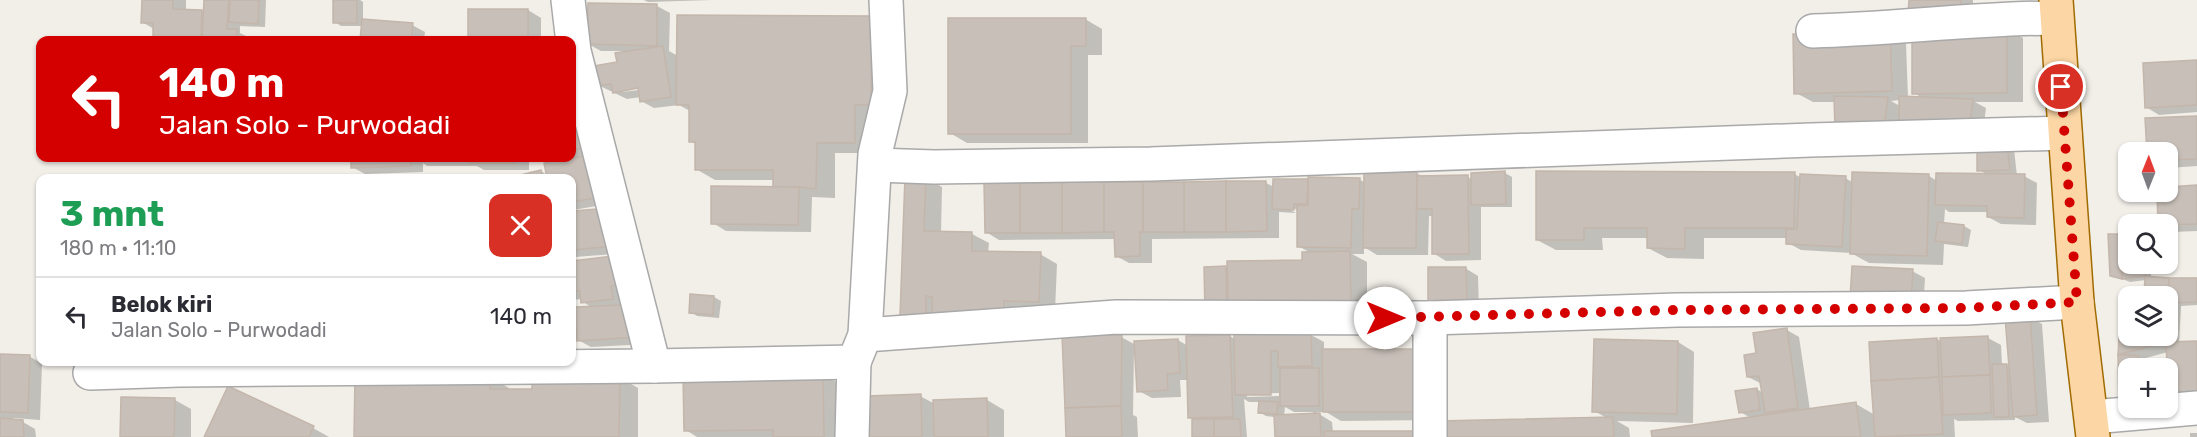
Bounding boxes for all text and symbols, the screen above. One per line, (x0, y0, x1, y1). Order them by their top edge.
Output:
text: 140 m (159, 58, 285, 108)
icon: left (60, 60, 138, 138)
pin (2035, 61, 2086, 112)
icon: arrive (2044, 70, 2077, 103)
text: Jalan Solo - Purwodadi (159, 109, 450, 141)
north arrow (2118, 142, 2178, 202)
map controls (2118, 142, 2178, 418)
text: 3 mnt (60, 192, 164, 235)
button: close (489, 194, 552, 257)
button: search (2118, 214, 2178, 274)
text: 180 m · 11:10 (60, 236, 177, 260)
position arrow (1353, 286, 1417, 350)
button: layers (2118, 286, 2178, 346)
text: Belok kiri (111, 291, 212, 318)
icon: left (60, 300, 93, 333)
text: 140 m (490, 303, 552, 330)
text: Jalan Solo - Purwodadi (111, 318, 327, 342)
button: + (2118, 358, 2178, 418)

